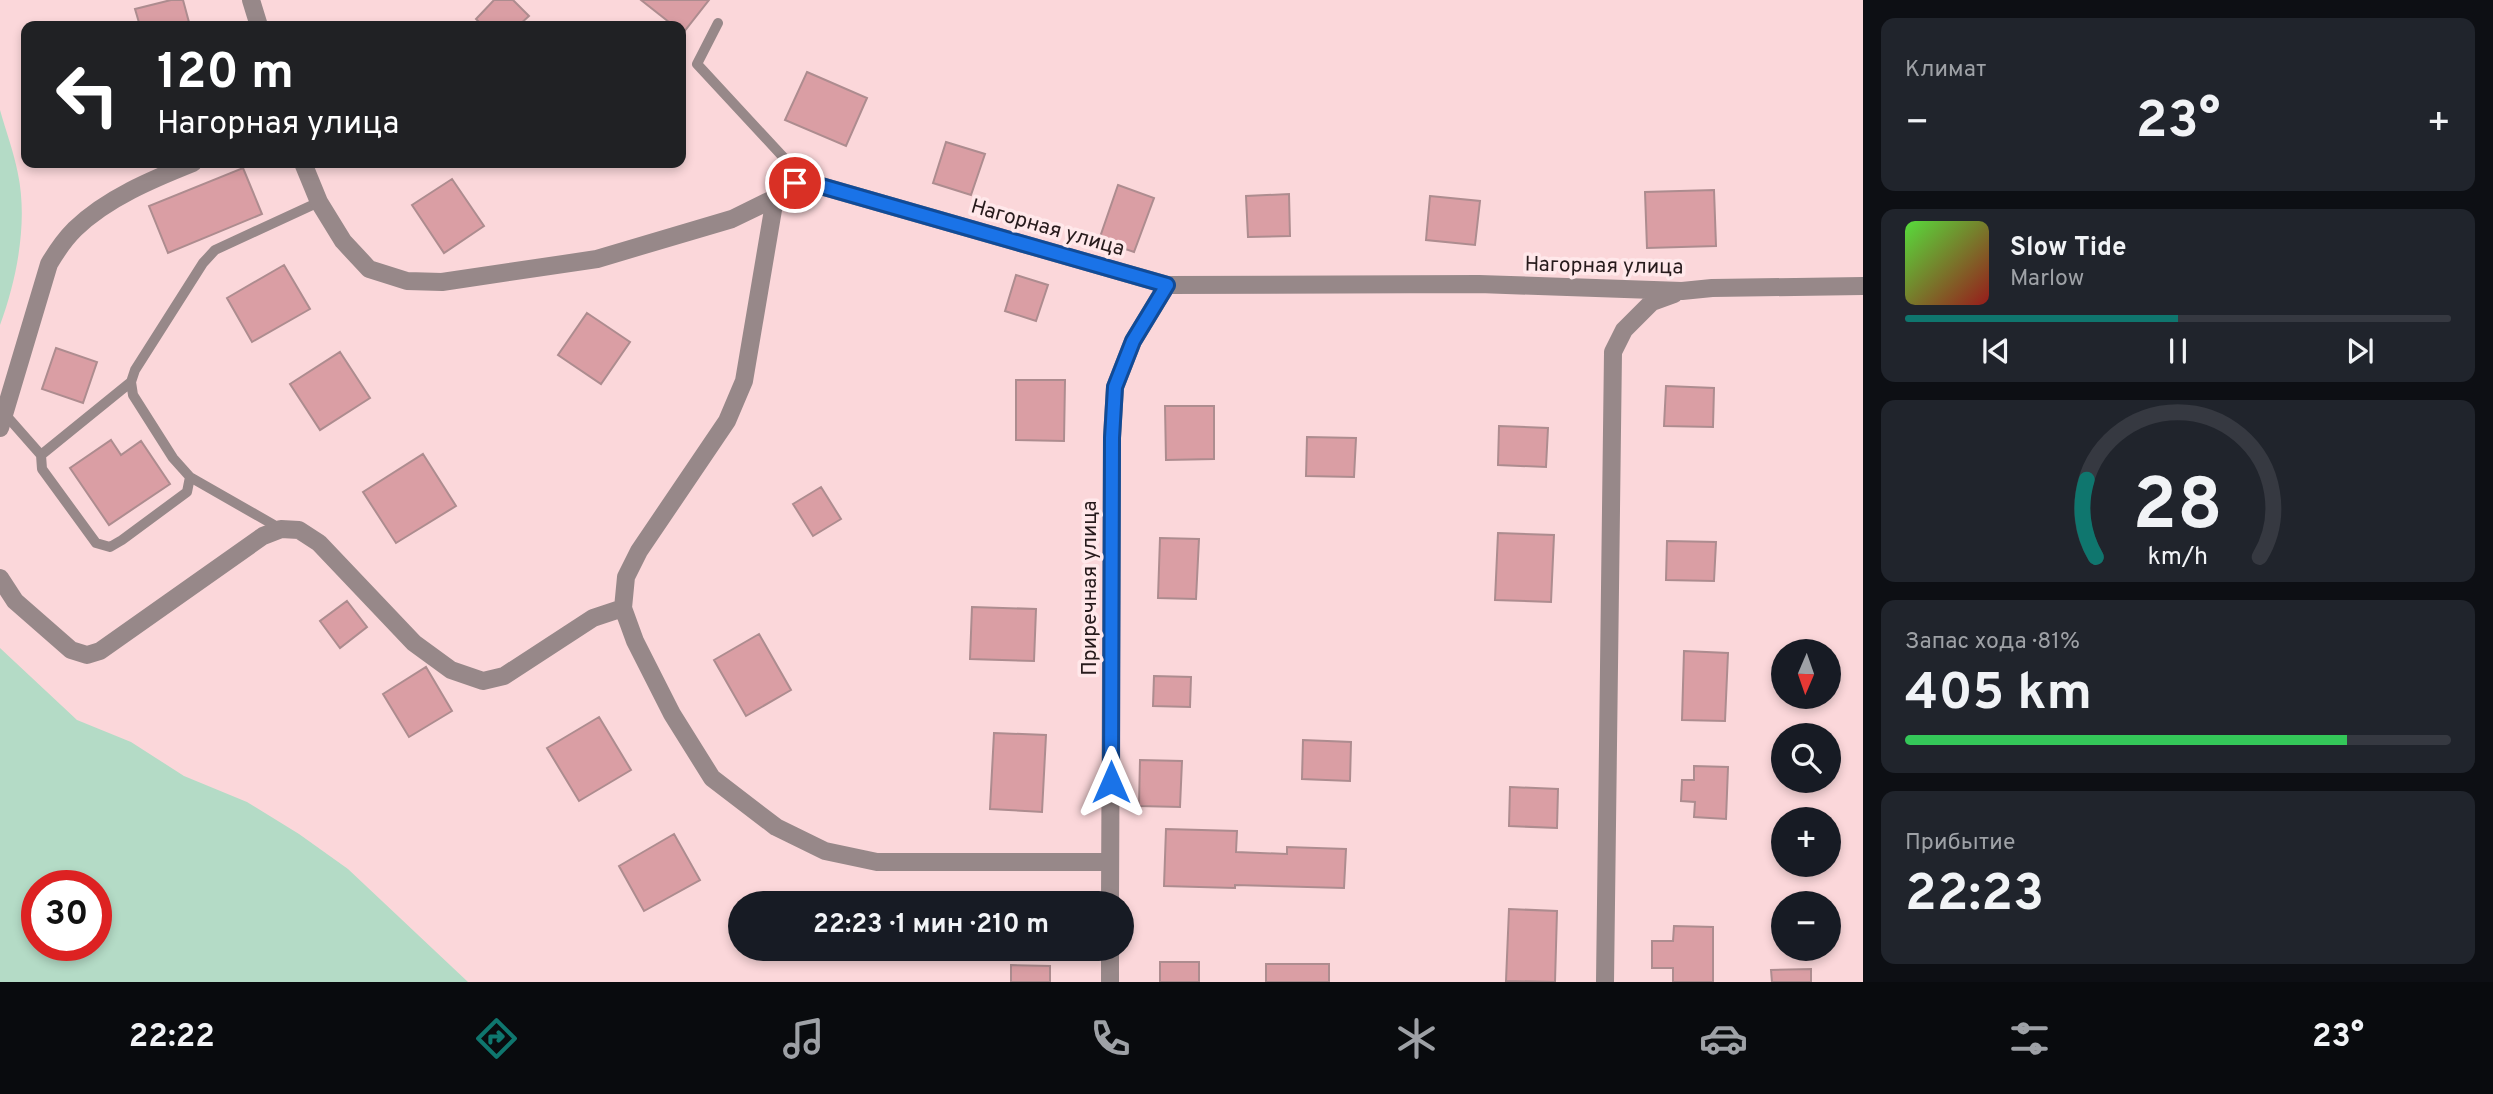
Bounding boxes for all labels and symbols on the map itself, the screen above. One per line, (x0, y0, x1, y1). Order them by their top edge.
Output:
pin (765, 153, 825, 213)
street label: Нагорная улица (967, 194, 1128, 263)
street label: Нагорная улица (1524, 252, 1684, 281)
street label: Приречная улица (1077, 500, 1104, 676)
north arrow (1771, 639, 1841, 709)
position arrow (1074, 745, 1148, 819)
speed limit sign: 30 (21, 870, 112, 961)

